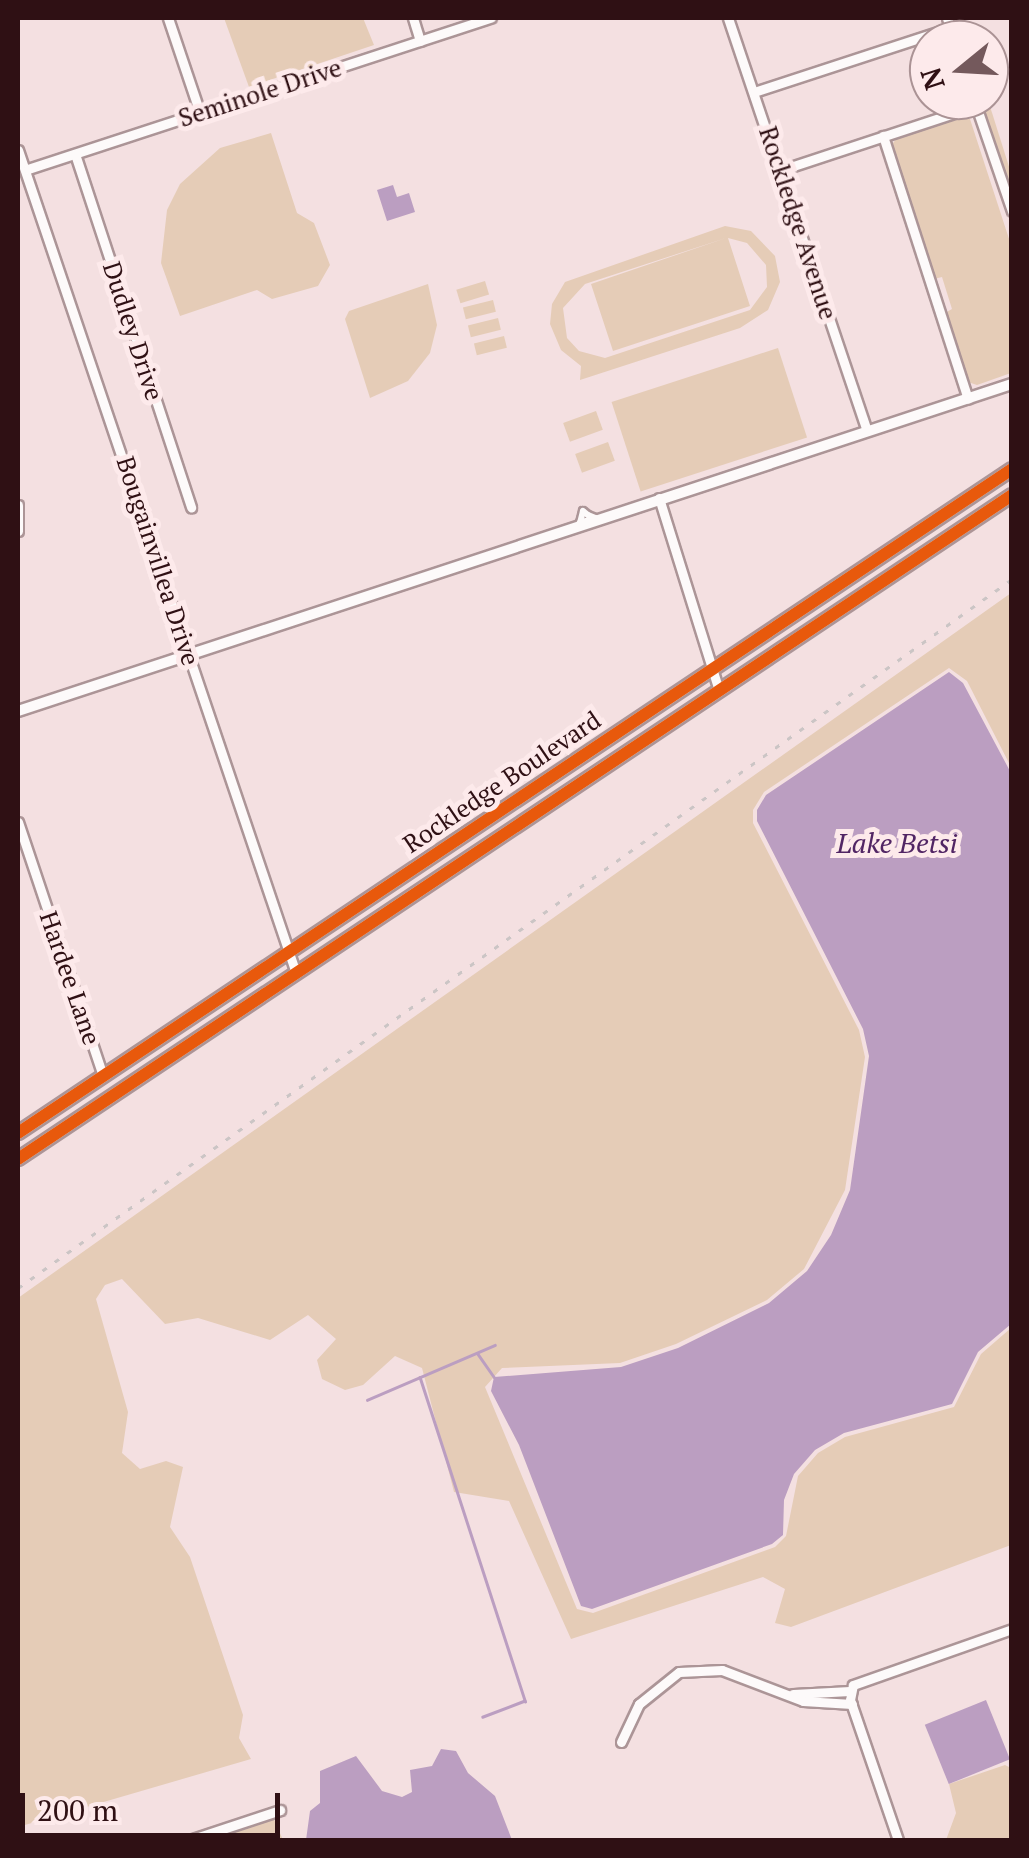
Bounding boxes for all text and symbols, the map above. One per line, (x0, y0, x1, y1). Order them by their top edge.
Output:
north arrow (909, 20, 1009, 120)
street label: Seminole Drive (175, 53, 345, 133)
text: N (911, 63, 953, 95)
street label: Rockledge Avenue (753, 123, 843, 323)
street label: Dudley Drive (97, 258, 169, 404)
street label: Bougainvillea Drive (110, 453, 206, 669)
street label: Rockledge Boulevard (398, 705, 606, 859)
water label: Lake Betsi (836, 826, 958, 860)
street label: Hardee Lane (33, 907, 107, 1049)
scale bar (25, 1773, 285, 1835)
text: 200 m (37, 1790, 118, 1830)

